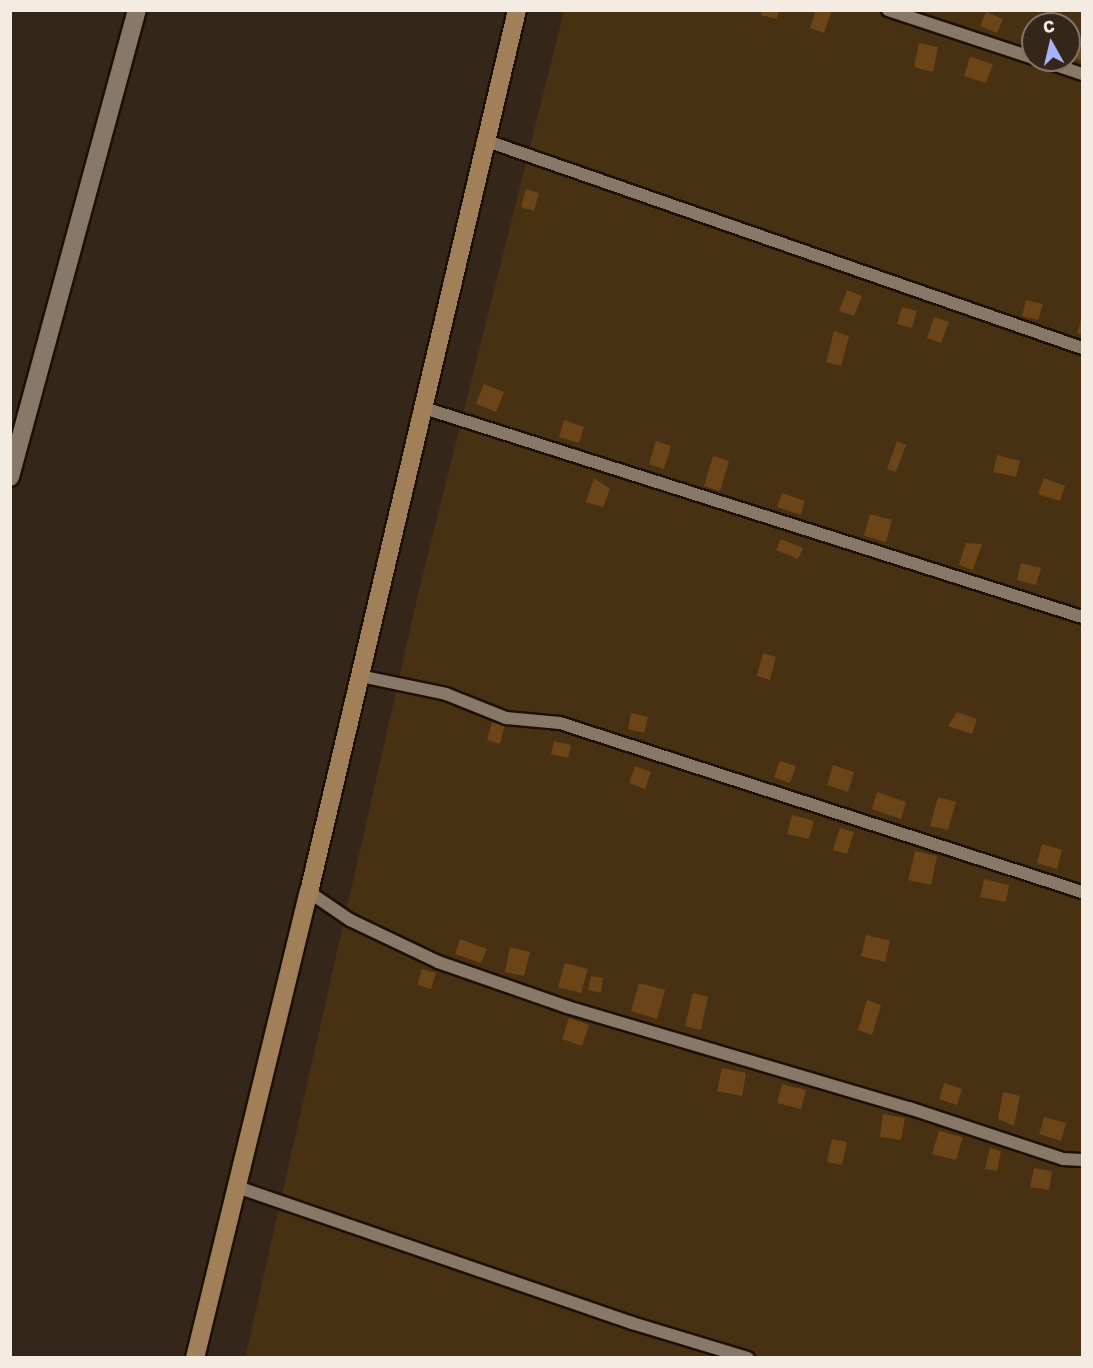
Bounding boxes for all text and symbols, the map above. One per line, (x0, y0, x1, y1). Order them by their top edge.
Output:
north arrow (1021, 12, 1081, 72)
text: С (1042, 15, 1056, 37)

